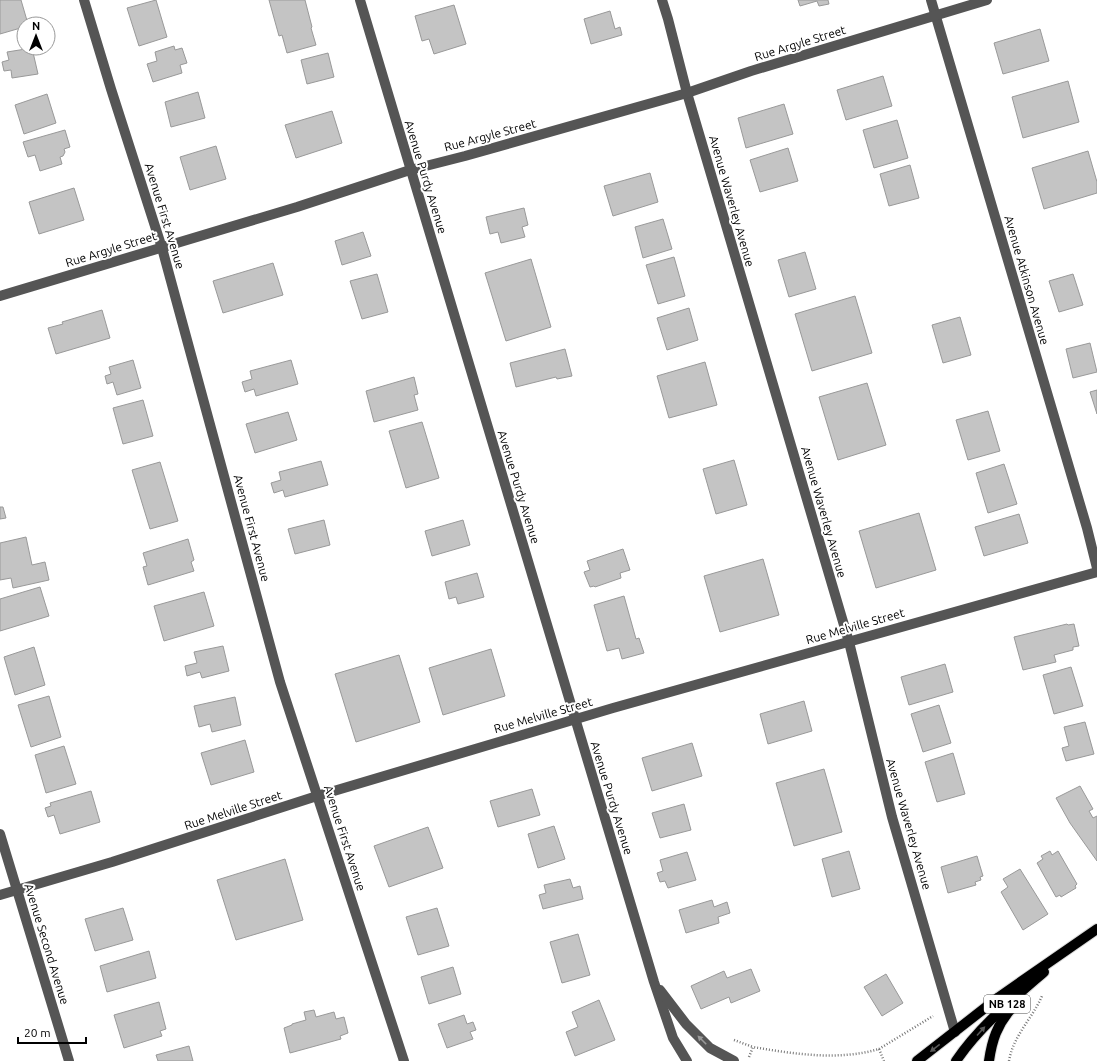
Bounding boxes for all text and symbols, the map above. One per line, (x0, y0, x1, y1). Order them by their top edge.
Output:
north arrow (16, 16, 56, 56)
text: N (32, 20, 40, 32)
street label: Rue Argyle Street (753, 23, 847, 63)
street label: Rue Argyle Street (443, 116, 538, 154)
street label: Avenue Purdy Avenue (403, 119, 449, 235)
street label: Avenue Waverley Avenue (707, 134, 757, 268)
street label: Avenue First Avenue (143, 161, 187, 271)
street label: Avenue Atkinson Avenue (1002, 214, 1052, 346)
street label: Rue Argyle Street (64, 229, 158, 269)
street label: Avenue Purdy Avenue (496, 429, 542, 545)
street label: Avenue Waverley Avenue (799, 445, 849, 579)
street label: Avenue First Avenue (231, 473, 273, 583)
street label: Rue Melville Street (804, 606, 906, 646)
street label: Rue Melville Street (492, 695, 594, 735)
street label: Avenue Purdy Avenue (589, 740, 635, 856)
street label: Avenue Waverley Avenue (884, 757, 934, 891)
street label: Avenue First Avenue (322, 784, 368, 892)
street label: Rue Melville Street (183, 788, 284, 832)
street label: Avenue Second Avenue (22, 882, 72, 1006)
road number: NB 128 (984, 995, 1030, 1013)
scale bar (18, 1019, 86, 1045)
text: 20 m (24, 1026, 51, 1039)
one-way arrow (976, 1026, 986, 1036)
one-way arrow (697, 1035, 707, 1045)
one-way arrow (930, 1043, 941, 1052)

